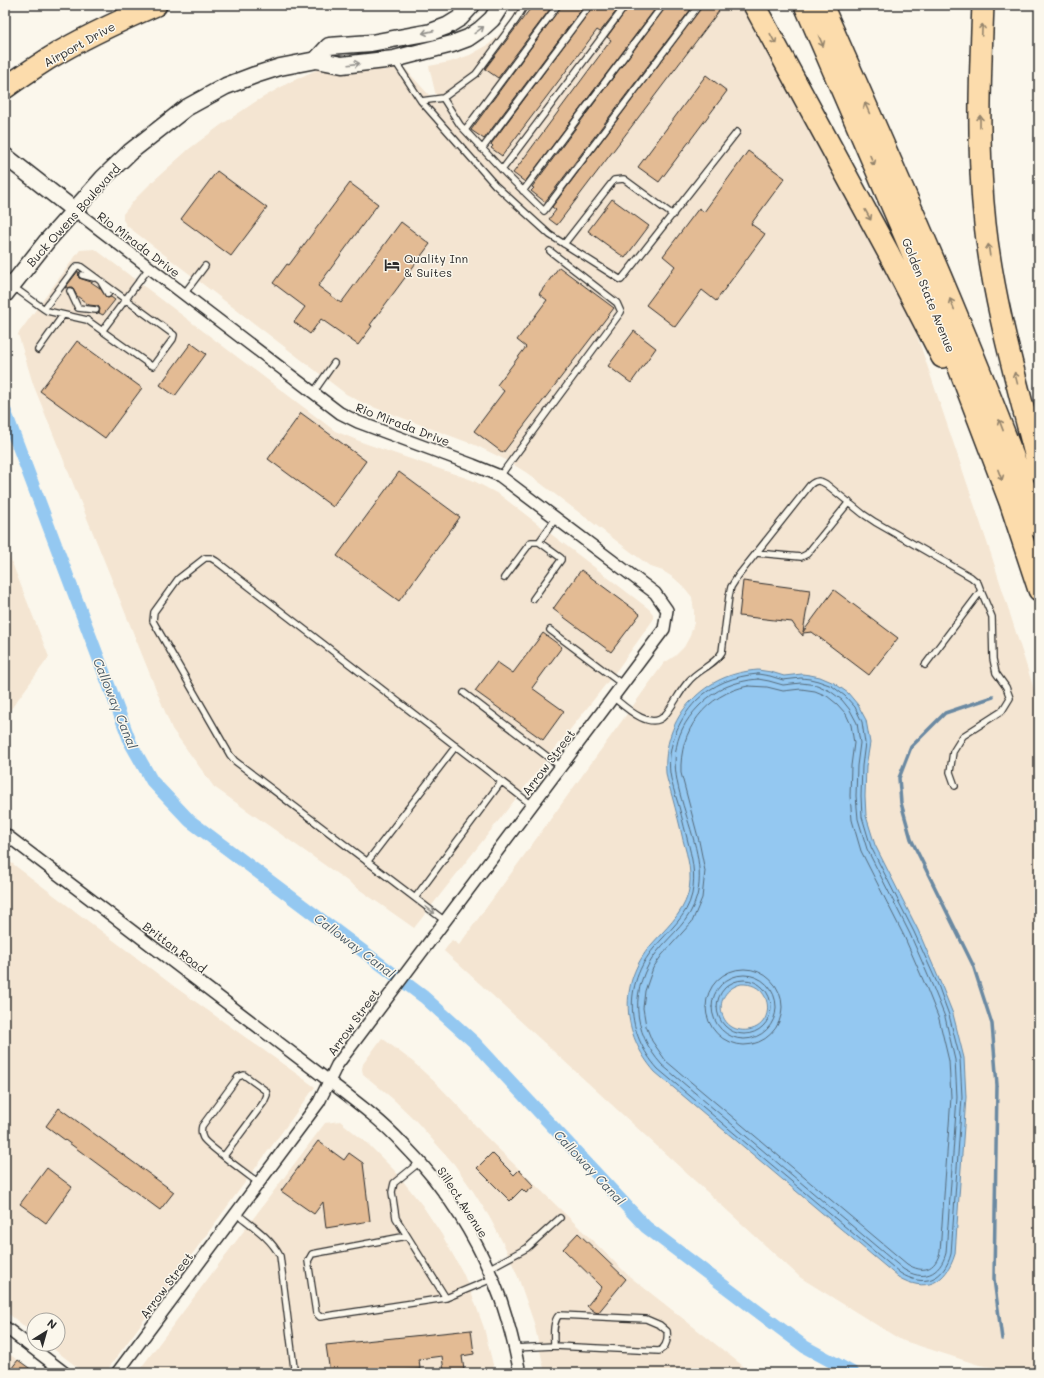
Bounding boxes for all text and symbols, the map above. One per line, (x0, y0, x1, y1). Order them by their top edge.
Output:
street label: Airport Drive (40, 18, 118, 70)
one-way arrow (978, 24, 986, 37)
one-way arrow (473, 26, 484, 35)
one-way arrow (422, 29, 435, 37)
one-way arrow (769, 33, 777, 45)
one-way arrow (818, 34, 825, 46)
one-way arrow (347, 60, 360, 67)
one-way arrow (863, 102, 871, 114)
one-way arrow (976, 115, 983, 128)
one-way arrow (869, 154, 877, 166)
street label: Buck Owens Boulevard (23, 160, 124, 270)
street label: Rio Mirada Drive (94, 208, 184, 280)
one-way arrow (865, 209, 873, 221)
street label: Golden State Avenue (899, 235, 959, 355)
one-way arrow (985, 244, 993, 257)
place label: Quality Inn & Suites (404, 250, 468, 280)
hotel icon: Quality Inn & Suites (383, 256, 401, 274)
one-way arrow (948, 299, 956, 311)
one-way arrow (1012, 371, 1019, 384)
street label: Rio Mirada Drive (354, 399, 452, 449)
one-way arrow (997, 419, 1004, 431)
one-way arrow (996, 469, 1004, 481)
water label: Calloway Canal (90, 655, 142, 752)
street label: Arrow Street (518, 726, 578, 798)
one-way arrow (424, 906, 435, 914)
water label: Calloway Canal (311, 909, 399, 981)
street label: Brittan Road (140, 918, 210, 976)
street label: Arrow Street (323, 985, 383, 1059)
water label: Calloway Canal (551, 1126, 630, 1209)
street label: Sillect Avenue (434, 1163, 492, 1241)
street label: Arrow Street (136, 1249, 196, 1321)
north arrow (26, 1312, 66, 1352)
text: N (44, 1315, 60, 1332)

